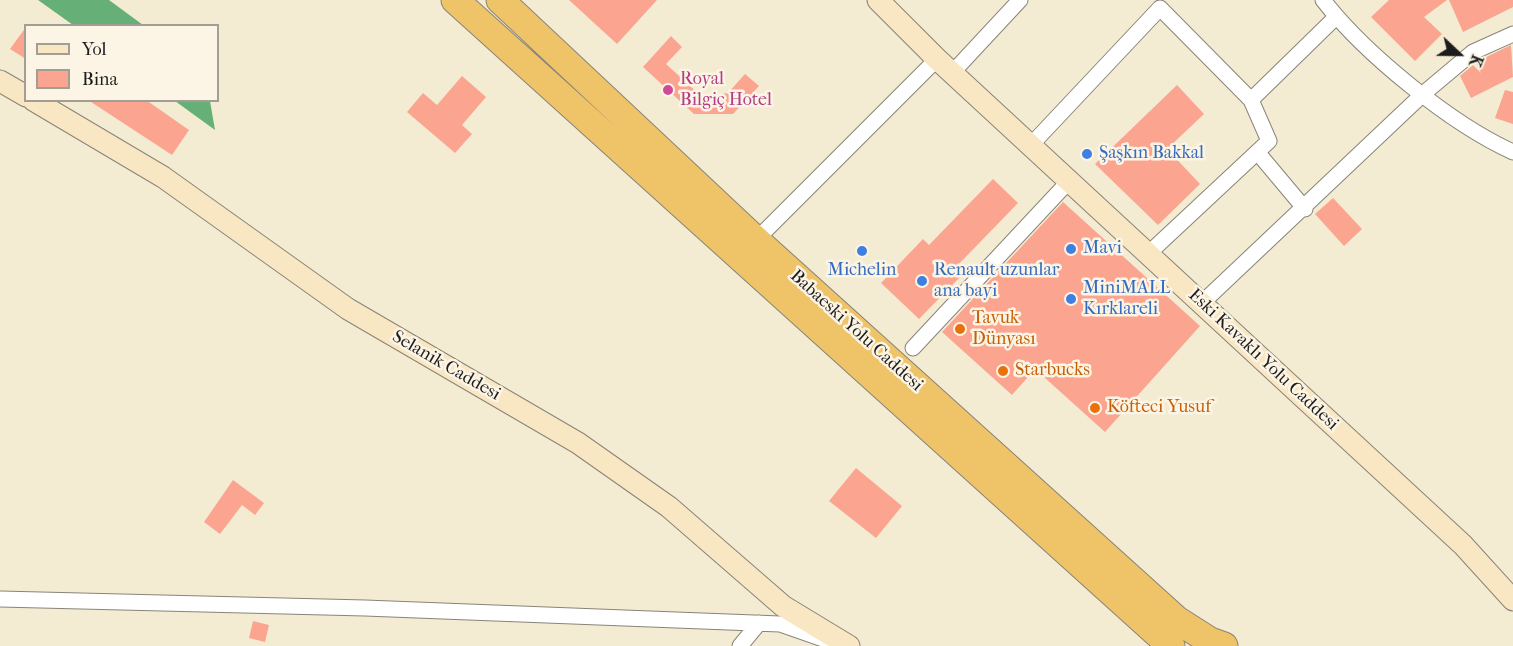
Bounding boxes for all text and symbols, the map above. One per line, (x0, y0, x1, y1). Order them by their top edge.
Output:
legend (24, 24, 219, 102)
north arrow (1429, 24, 1489, 84)
text: Yol (82, 39, 107, 60)
text: K (1465, 52, 1487, 70)
text: Bina (82, 69, 118, 90)
place label: Royal Bilgiç Hotel (680, 69, 772, 112)
marker: Royal Bilgiç Hotel (661, 83, 675, 97)
place label: Şaşkın Bakkal (1099, 143, 1204, 165)
marker: Şaşkın Bakkal (1080, 147, 1094, 161)
place label: Mavi (1083, 238, 1122, 260)
marker: Mavi (1064, 242, 1078, 256)
marker: Michelin (855, 244, 869, 258)
place label: Michelin (827, 260, 897, 282)
place label: Renault uzunlar ana bayi (934, 260, 1060, 302)
street label: Babaeski Yolu Caddesi (785, 266, 927, 396)
marker: Renault uzunlar ana bayi (915, 274, 929, 288)
place label: MiniMALL Kırklareli (1083, 278, 1170, 320)
street label: Eski Kavaklı Yolu Caddesi (1183, 285, 1343, 435)
marker: MiniMALL Kırklareli (1064, 292, 1078, 306)
place label: Tavuk Dünyası (972, 308, 1035, 350)
marker: Tavuk Dünyası (953, 322, 967, 336)
street label: Selanik Caddesi (388, 326, 504, 406)
place label: Starbucks (1015, 360, 1090, 382)
marker: Starbucks (996, 364, 1010, 378)
place label: Köfteci Yusuf (1107, 397, 1211, 419)
marker: Köfteci Yusuf (1088, 401, 1102, 415)

